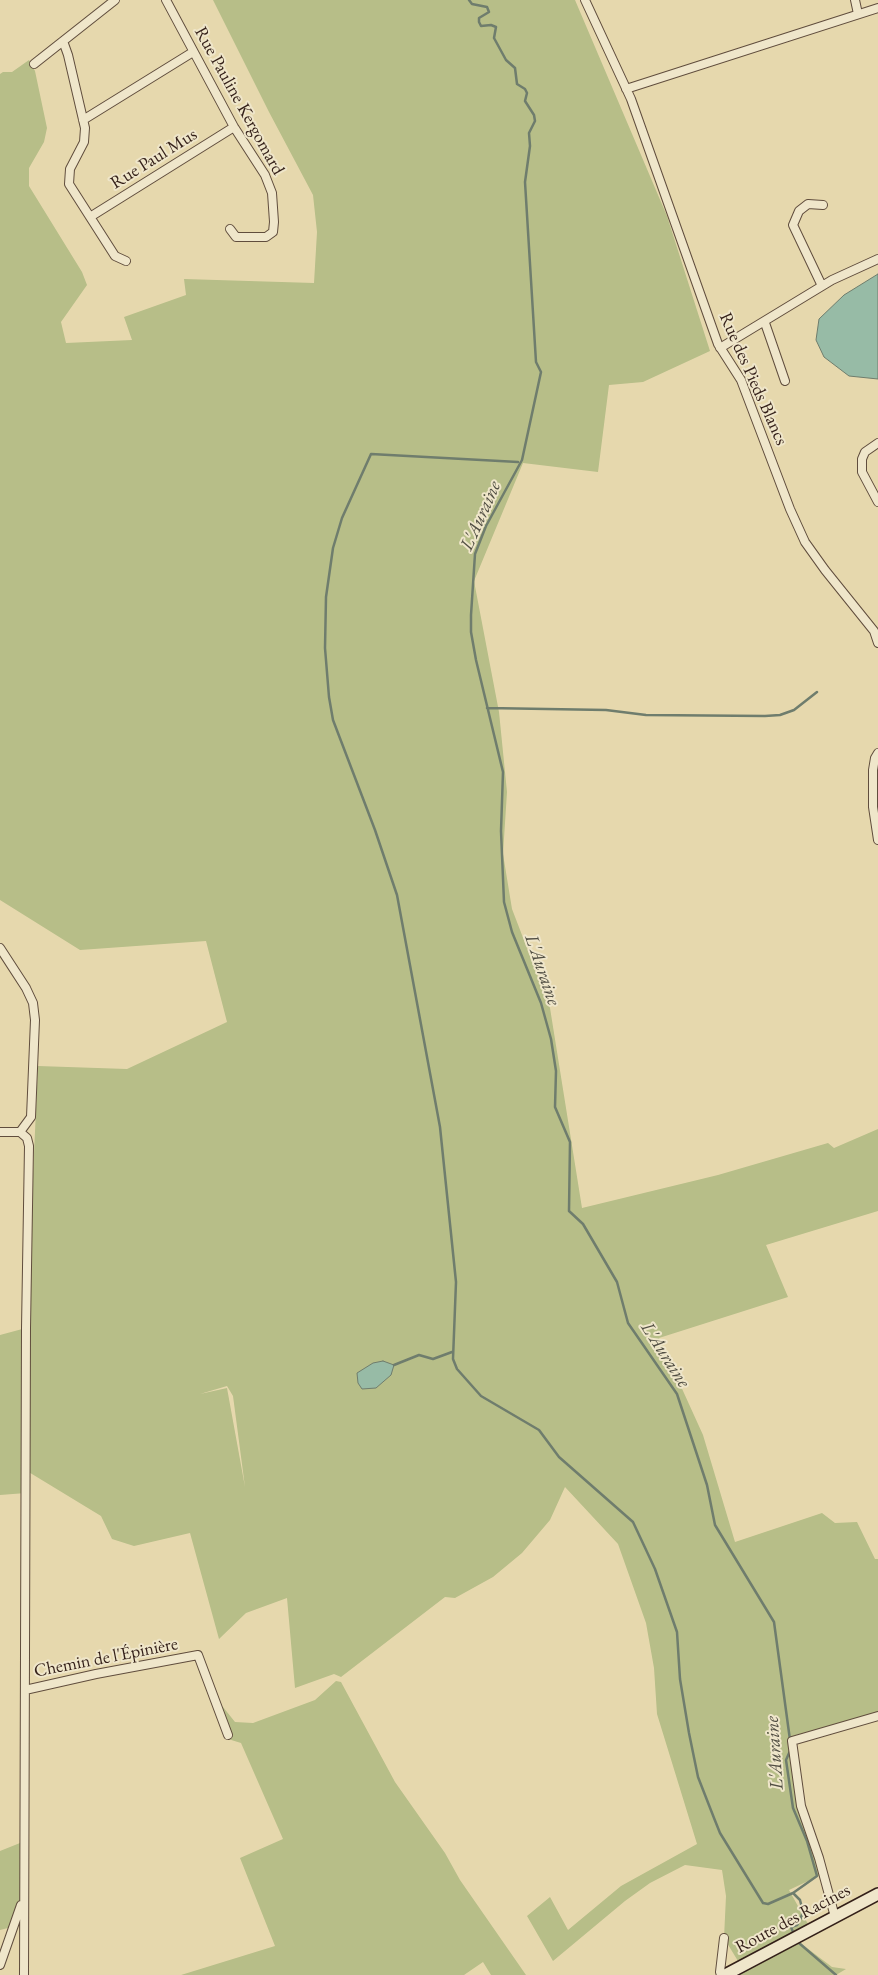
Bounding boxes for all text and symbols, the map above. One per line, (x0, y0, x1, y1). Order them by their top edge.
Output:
street label: Rue Pauline Kergomard (189, 23, 289, 179)
street label: Rue Paul Mus (107, 124, 201, 194)
street label: Rue des Pieds Blancs (714, 309, 792, 449)
water label: L'Auraine (456, 478, 506, 554)
water label: L'Auraine (519, 931, 565, 1009)
water label: L'Auraine (635, 1318, 695, 1392)
street label: Chemin de l'Épinière (32, 1633, 180, 1683)
water label: L'Auraine (761, 1715, 789, 1791)
street label: Route des Racines (732, 1880, 854, 1958)

